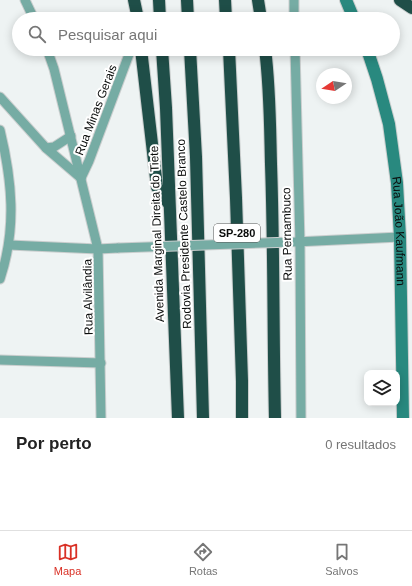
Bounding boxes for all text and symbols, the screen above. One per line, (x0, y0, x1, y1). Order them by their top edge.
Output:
search box (12, 12, 400, 56)
icon: search (26, 23, 48, 45)
text: Pesquisar aqui (58, 26, 157, 43)
street label: Rua Minas Gerais (72, 63, 120, 157)
north arrow (316, 68, 352, 104)
street label: Rodovia Presidente Castelo Branco (174, 138, 194, 329)
street label: Avenida Marginal Direita do Tiete (147, 145, 167, 322)
street label: Rua João Kaufmann (389, 176, 408, 286)
street label: Rua Pernambuco (279, 187, 295, 281)
road number: SP-280 (214, 224, 260, 242)
street label: Rua Alvilândia (80, 259, 96, 335)
map controls (364, 370, 400, 406)
button: layers (364, 370, 400, 406)
text: Por perto (16, 434, 92, 453)
text: 0 resultados (325, 437, 396, 452)
tab: Mapa (54, 541, 81, 577)
tab: Rotas (189, 541, 218, 577)
tab: Salvos (325, 541, 358, 577)

